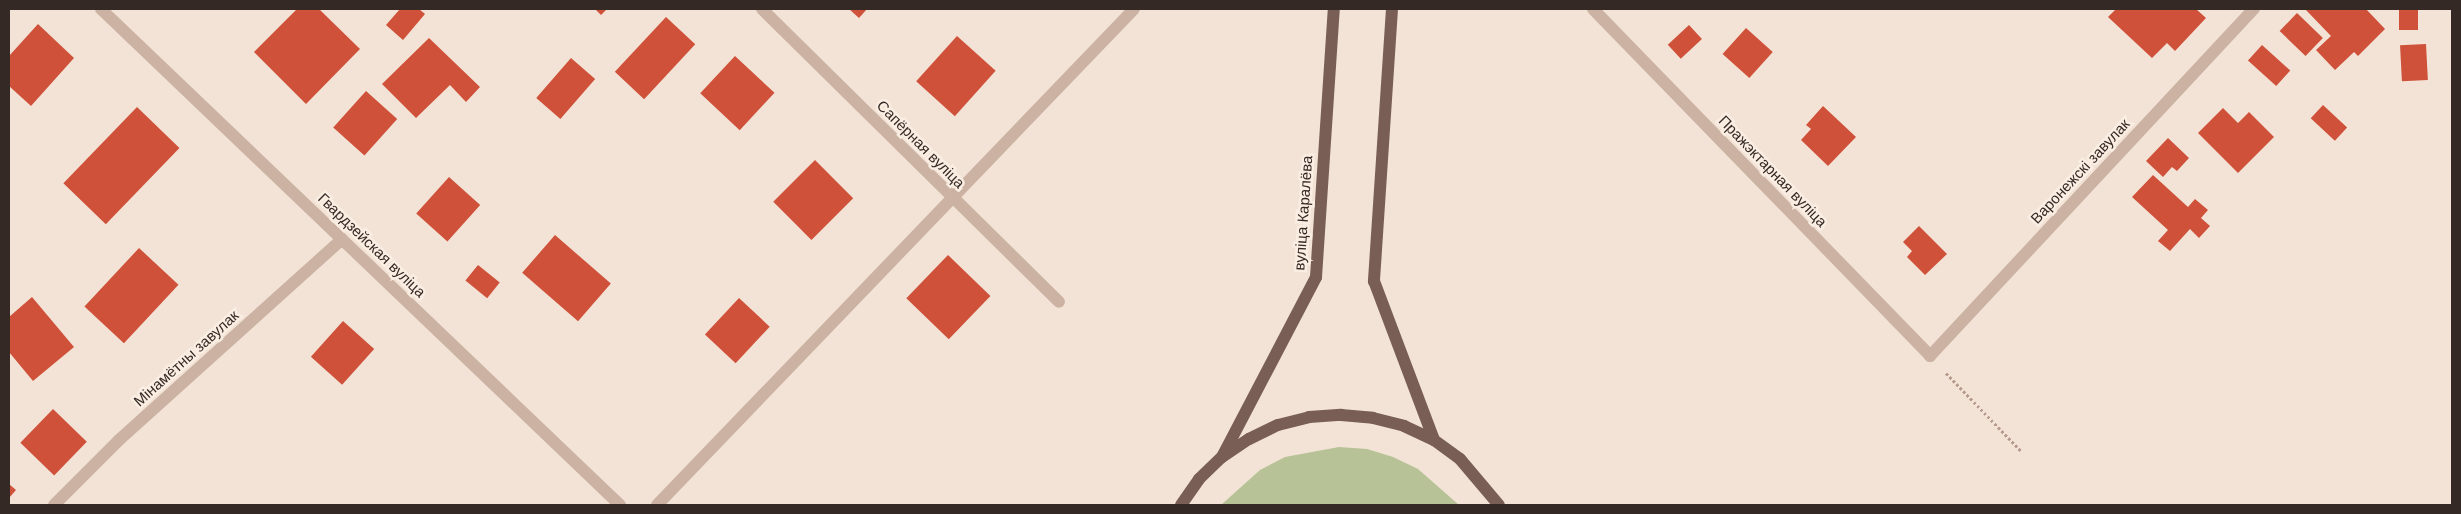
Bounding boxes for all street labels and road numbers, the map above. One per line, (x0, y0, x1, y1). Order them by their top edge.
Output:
street label: Сапёрная вуліца (873, 96, 969, 192)
street label: Пражэктарная вуліца (1715, 112, 1831, 230)
street label: Варонежскі завулак (2027, 115, 2133, 227)
street label: вуліца Каралёва (1290, 155, 1316, 271)
street label: Гвардзейская вуліца (315, 189, 429, 301)
street label: Мінамётны завулак (130, 306, 242, 410)

